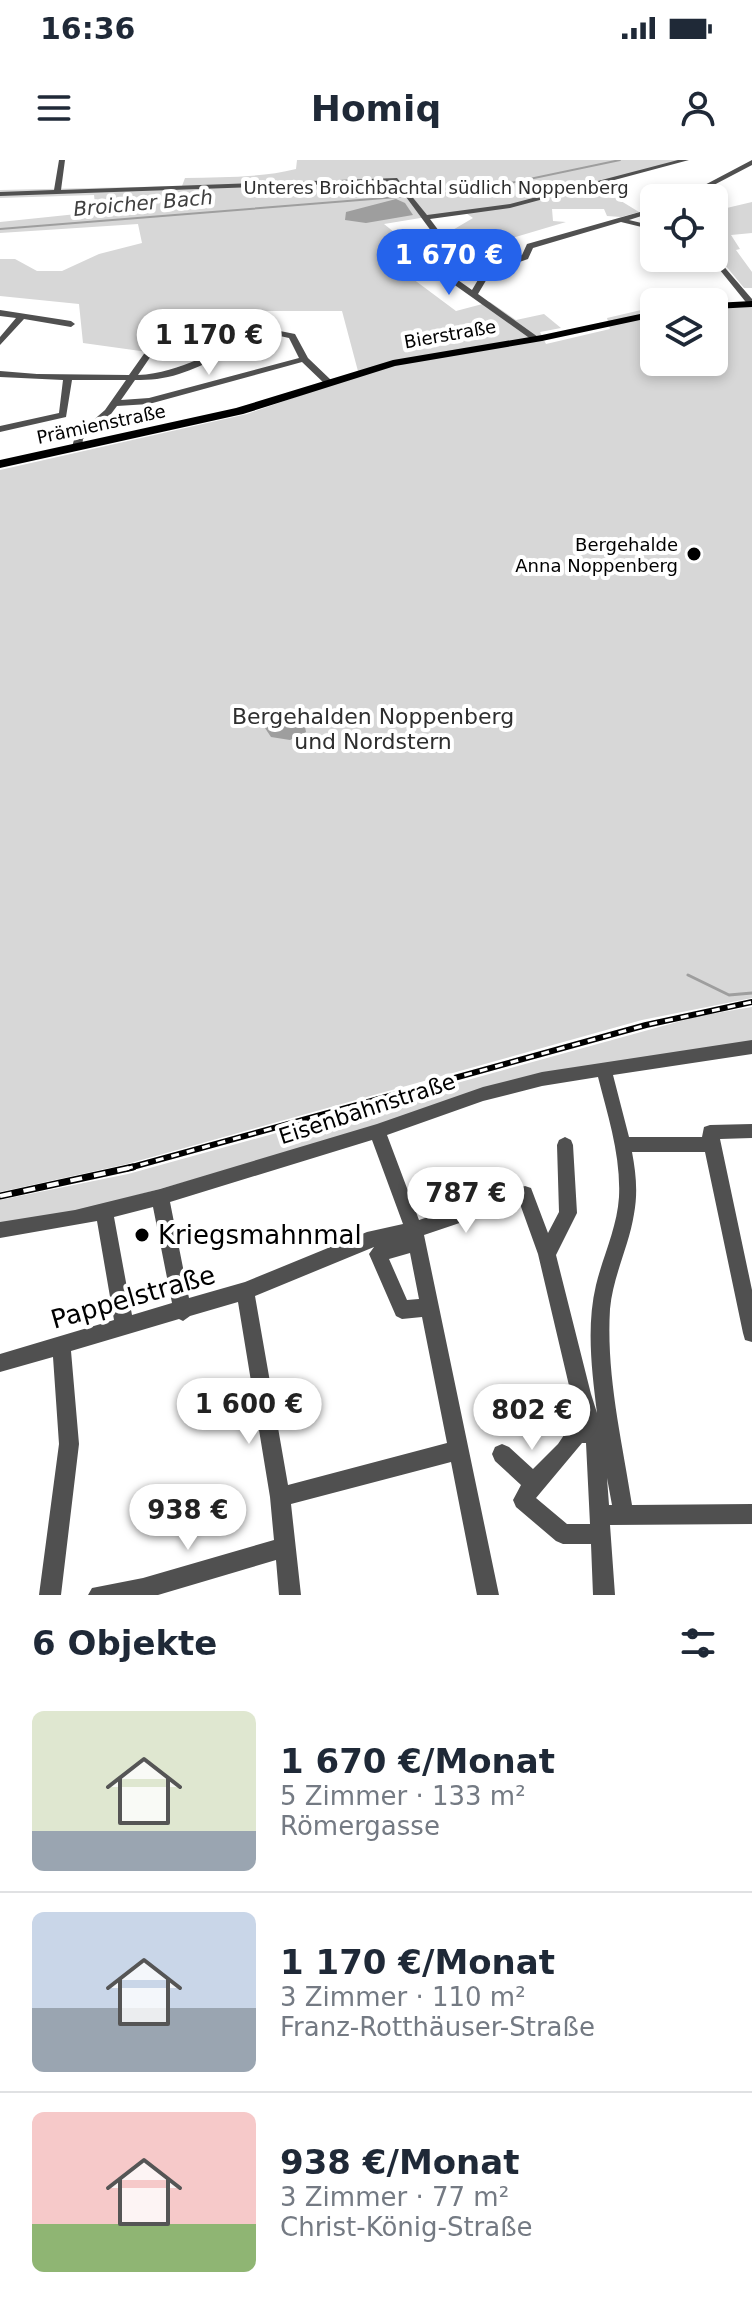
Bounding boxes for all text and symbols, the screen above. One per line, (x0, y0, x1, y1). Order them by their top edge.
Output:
text: 16:36 (40, 11, 136, 46)
icon: menu (32, 86, 76, 130)
icon: person (676, 86, 720, 130)
text: Homiq (311, 88, 441, 129)
park label: Unteres Broichbachtal südlich Noppenberg (243, 177, 629, 198)
map controls (640, 184, 728, 376)
button: locate (640, 184, 728, 272)
water label: Broicher Bach (72, 185, 214, 221)
pin: 1 670 € (375, 229, 523, 297)
text: 1 670 € (395, 240, 503, 270)
button: layers (640, 288, 728, 376)
pin: 1 170 € (135, 309, 283, 377)
street label: Bierstraße (402, 316, 498, 352)
text: 1 170 € (155, 320, 263, 350)
street label: Prämienstraße (35, 400, 167, 448)
place label: Bergehalde Anna Noppenberg (515, 534, 678, 576)
marker: Bergehalde Anna Noppenberg (685, 545, 703, 563)
park label: Bergehalden Noppenberg und Nordstern (232, 704, 514, 754)
street label: Eisenbahnstraße (275, 1069, 459, 1149)
pin: 787 € (410, 1167, 522, 1235)
text: 787 € (425, 1178, 507, 1208)
place label: Kriegsmahnmal (158, 1220, 362, 1250)
marker: Kriegsmahnmal (133, 1226, 151, 1244)
street label: Pappelstraße (47, 1259, 219, 1335)
pin: 1 600 € (175, 1378, 323, 1446)
pin: 802 € (476, 1384, 588, 1452)
text: 1 600 € (195, 1389, 303, 1419)
text: 802 € (491, 1395, 573, 1425)
pin: 938 € (132, 1484, 244, 1552)
text: 938 € (147, 1495, 229, 1525)
icon: filters (676, 1621, 720, 1665)
text: 6 Objekte (32, 1623, 217, 1663)
text: 1 670 €/Monat (280, 1741, 555, 1781)
icon: home (96, 1743, 192, 1839)
text: 5 Zimmer · 133 m² (280, 1781, 526, 1811)
text: Römergasse (280, 1811, 440, 1841)
text: 1 170 €/Monat (280, 1942, 555, 1982)
icon: home (96, 1944, 192, 2040)
text: 3 Zimmer · 110 m² (280, 1982, 526, 2012)
text: Franz-Rotthäuser-Straße (280, 2012, 595, 2042)
text: 938 €/Monat (280, 2142, 519, 2182)
icon: home (96, 2144, 192, 2240)
text: 3 Zimmer · 77 m² (280, 2182, 509, 2212)
text: Christ-König-Straße (280, 2212, 533, 2242)

